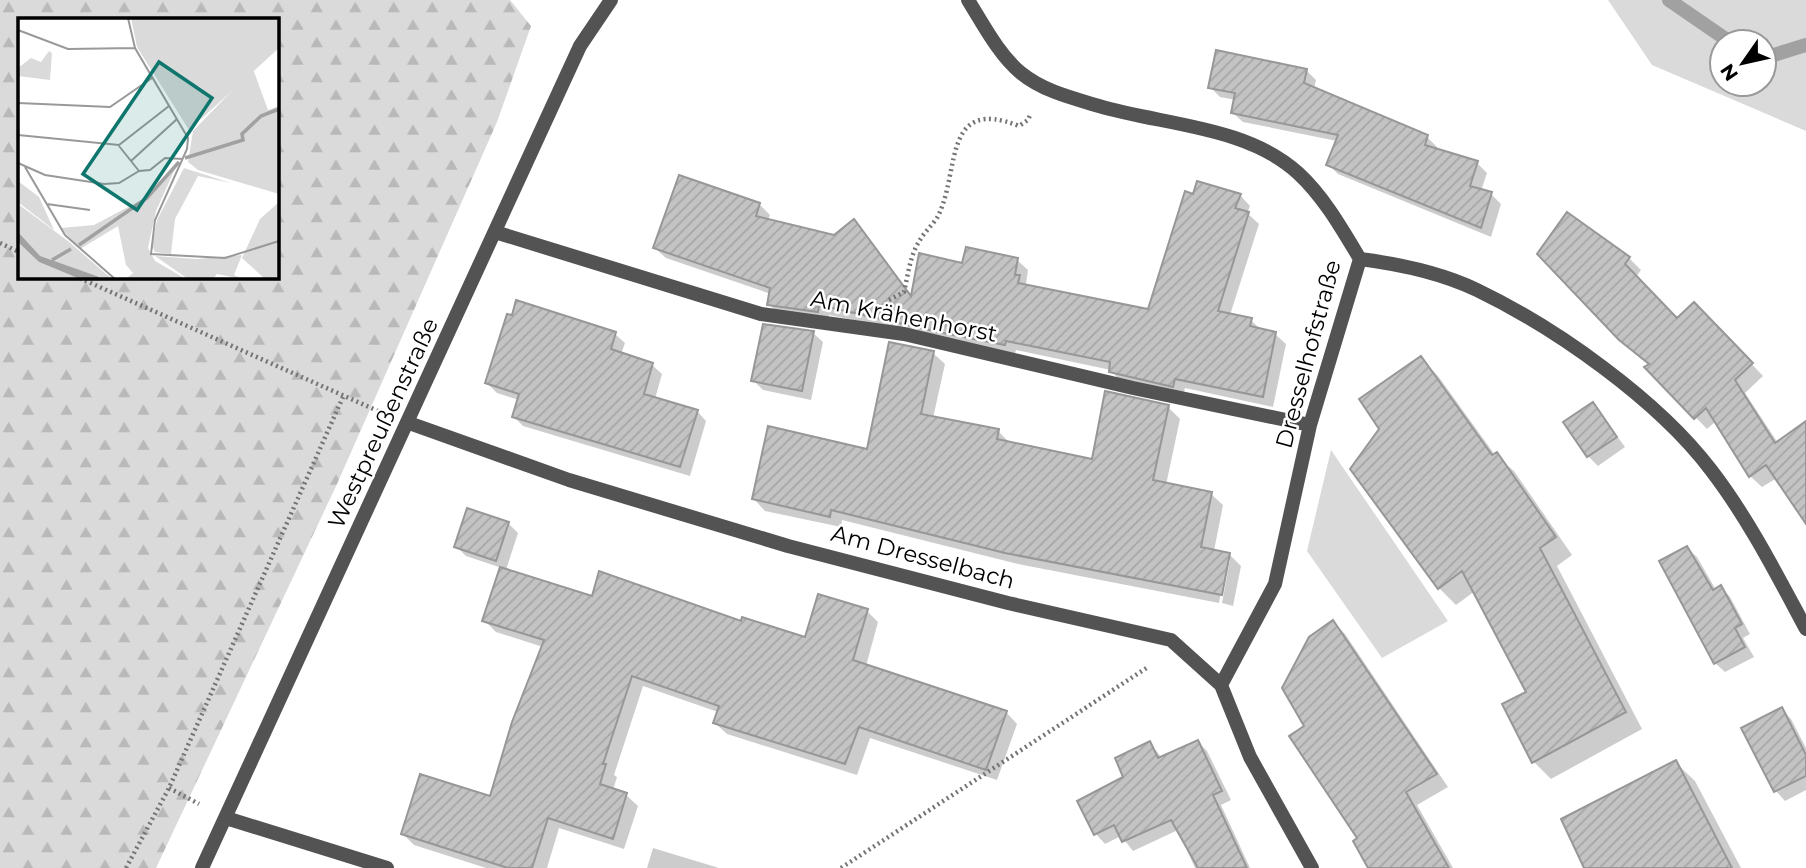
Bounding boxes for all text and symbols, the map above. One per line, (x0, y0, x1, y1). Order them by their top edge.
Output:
inset map (18, 18, 278, 278)
north arrow (1708, 28, 1778, 98)
text: N (1715, 59, 1743, 85)
street label: Dresselhofstraße (1269, 257, 1347, 451)
street label: Am Krähenhorst (808, 284, 1000, 348)
street label: Westpreußenstraße (322, 313, 444, 533)
street label: Am Dresselbach (828, 519, 1018, 595)

